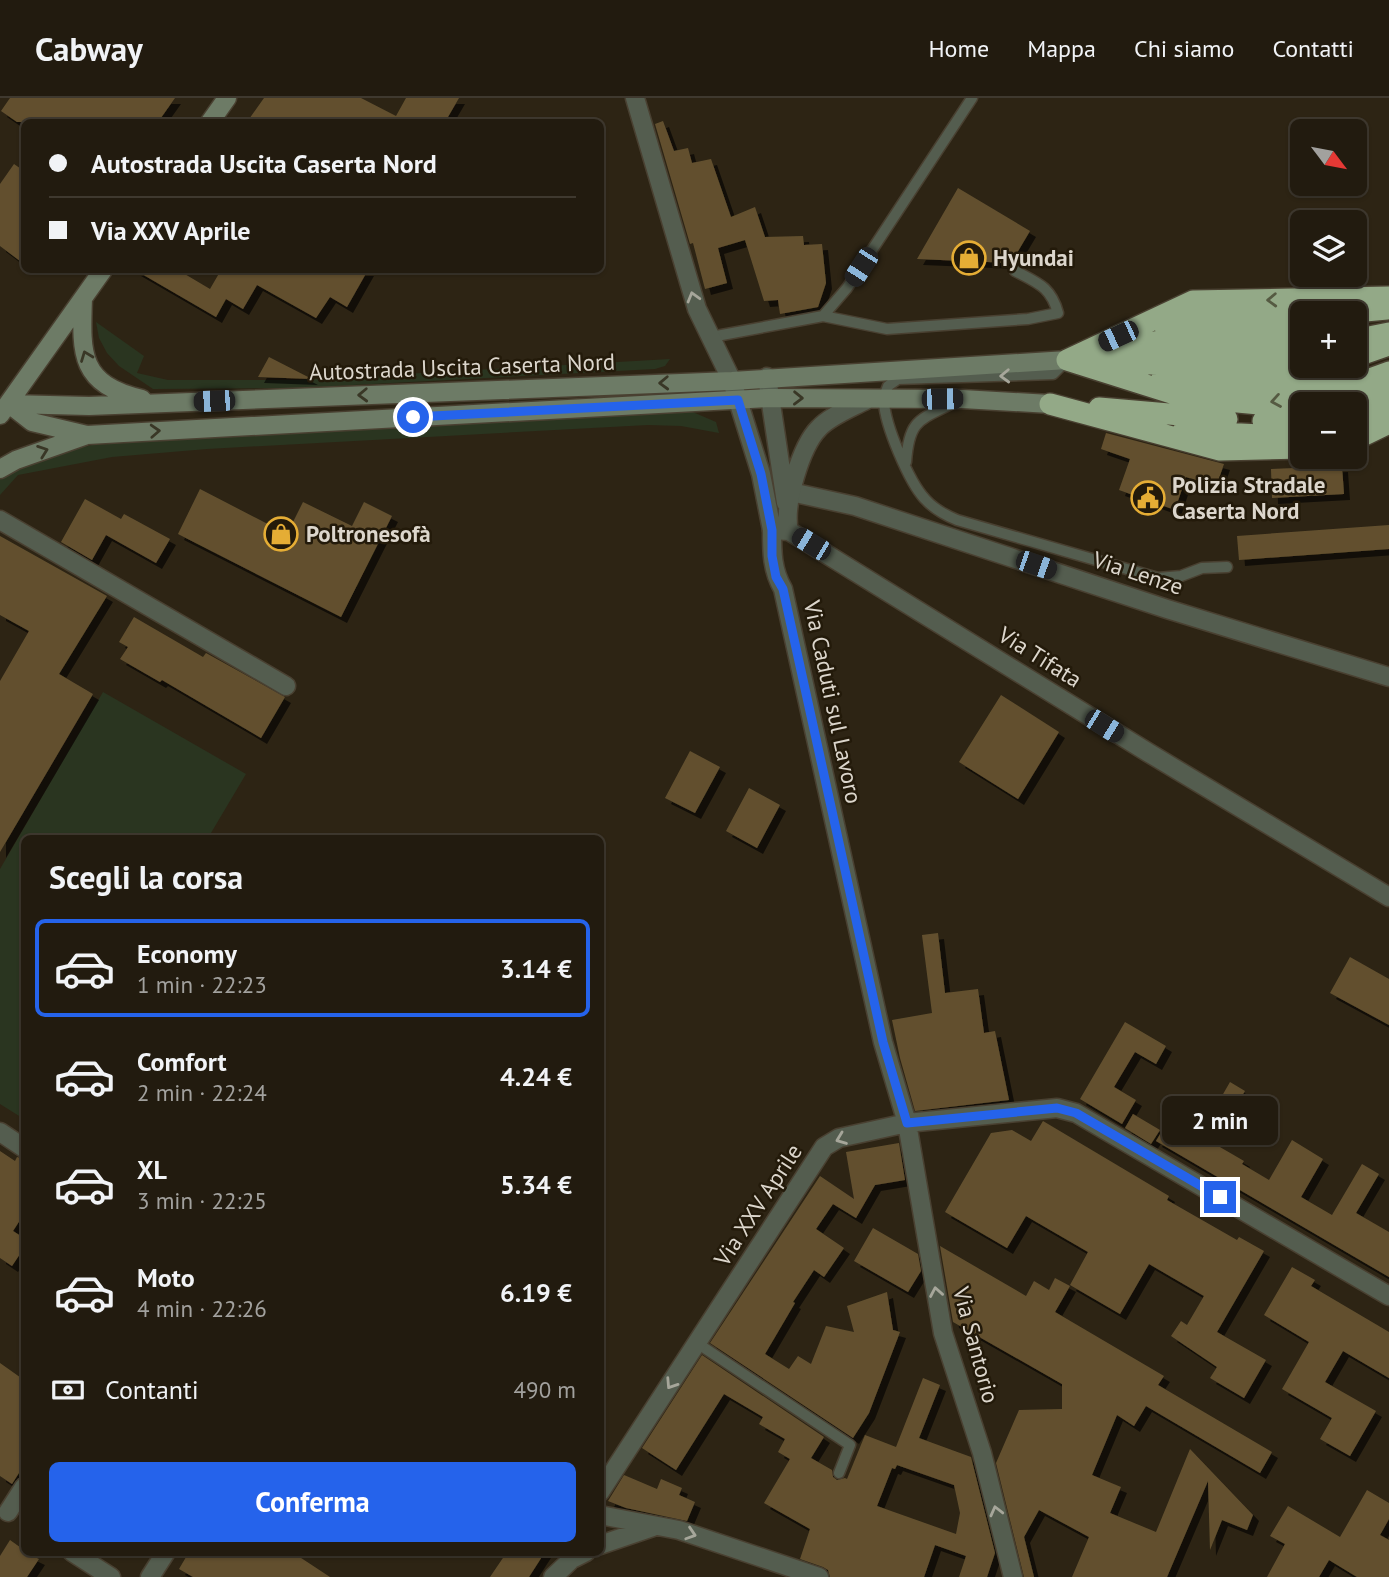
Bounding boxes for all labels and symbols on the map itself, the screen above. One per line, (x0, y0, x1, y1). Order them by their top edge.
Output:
north arrow (1290, 119, 1367, 196)
shop icon: Hyundai (950, 239, 988, 277)
place label: Hyundai (993, 243, 1074, 272)
car (841, 244, 882, 290)
one-way arrow (687, 291, 701, 303)
one-way arrow (1266, 292, 1277, 307)
car (1095, 318, 1142, 354)
street label: Autostrada Uscita Caserta Nord (308, 347, 616, 386)
one-way arrow (80, 351, 94, 363)
one-way arrow (999, 368, 1010, 383)
one-way arrow (658, 376, 669, 391)
one-way arrow (357, 388, 368, 403)
car (921, 388, 964, 410)
car (193, 390, 236, 412)
one-way arrow (793, 391, 804, 406)
one-way arrow (1270, 393, 1282, 408)
route start (397, 401, 429, 433)
one-way arrow (150, 424, 161, 439)
one-way arrow (36, 445, 48, 459)
place label: Polizia Stradale Caserta Nord (1172, 470, 1326, 525)
public building icon: Polizia Stradale Caserta Nord (1129, 479, 1167, 517)
shop icon: Poltronesofà (262, 515, 300, 553)
place label: Poltronesofà (306, 519, 431, 548)
car (788, 524, 835, 564)
street label: Via Lenze (1088, 544, 1187, 601)
car (1013, 548, 1060, 582)
street label: Via Caduti sul Lavoro (798, 597, 869, 806)
street label: Via Tifata (992, 619, 1087, 694)
car (1081, 706, 1128, 746)
callout: 2 min (1162, 1096, 1278, 1144)
one-way arrow (836, 1131, 848, 1145)
street label: Via XXV Aprile (707, 1138, 808, 1272)
route end (1204, 1181, 1236, 1213)
street label: Via Santorio (947, 1283, 1006, 1406)
one-way arrow (929, 1286, 944, 1298)
one-way arrow (666, 1376, 679, 1389)
one-way arrow (990, 1505, 1004, 1517)
one-way arrow (684, 1526, 696, 1540)

